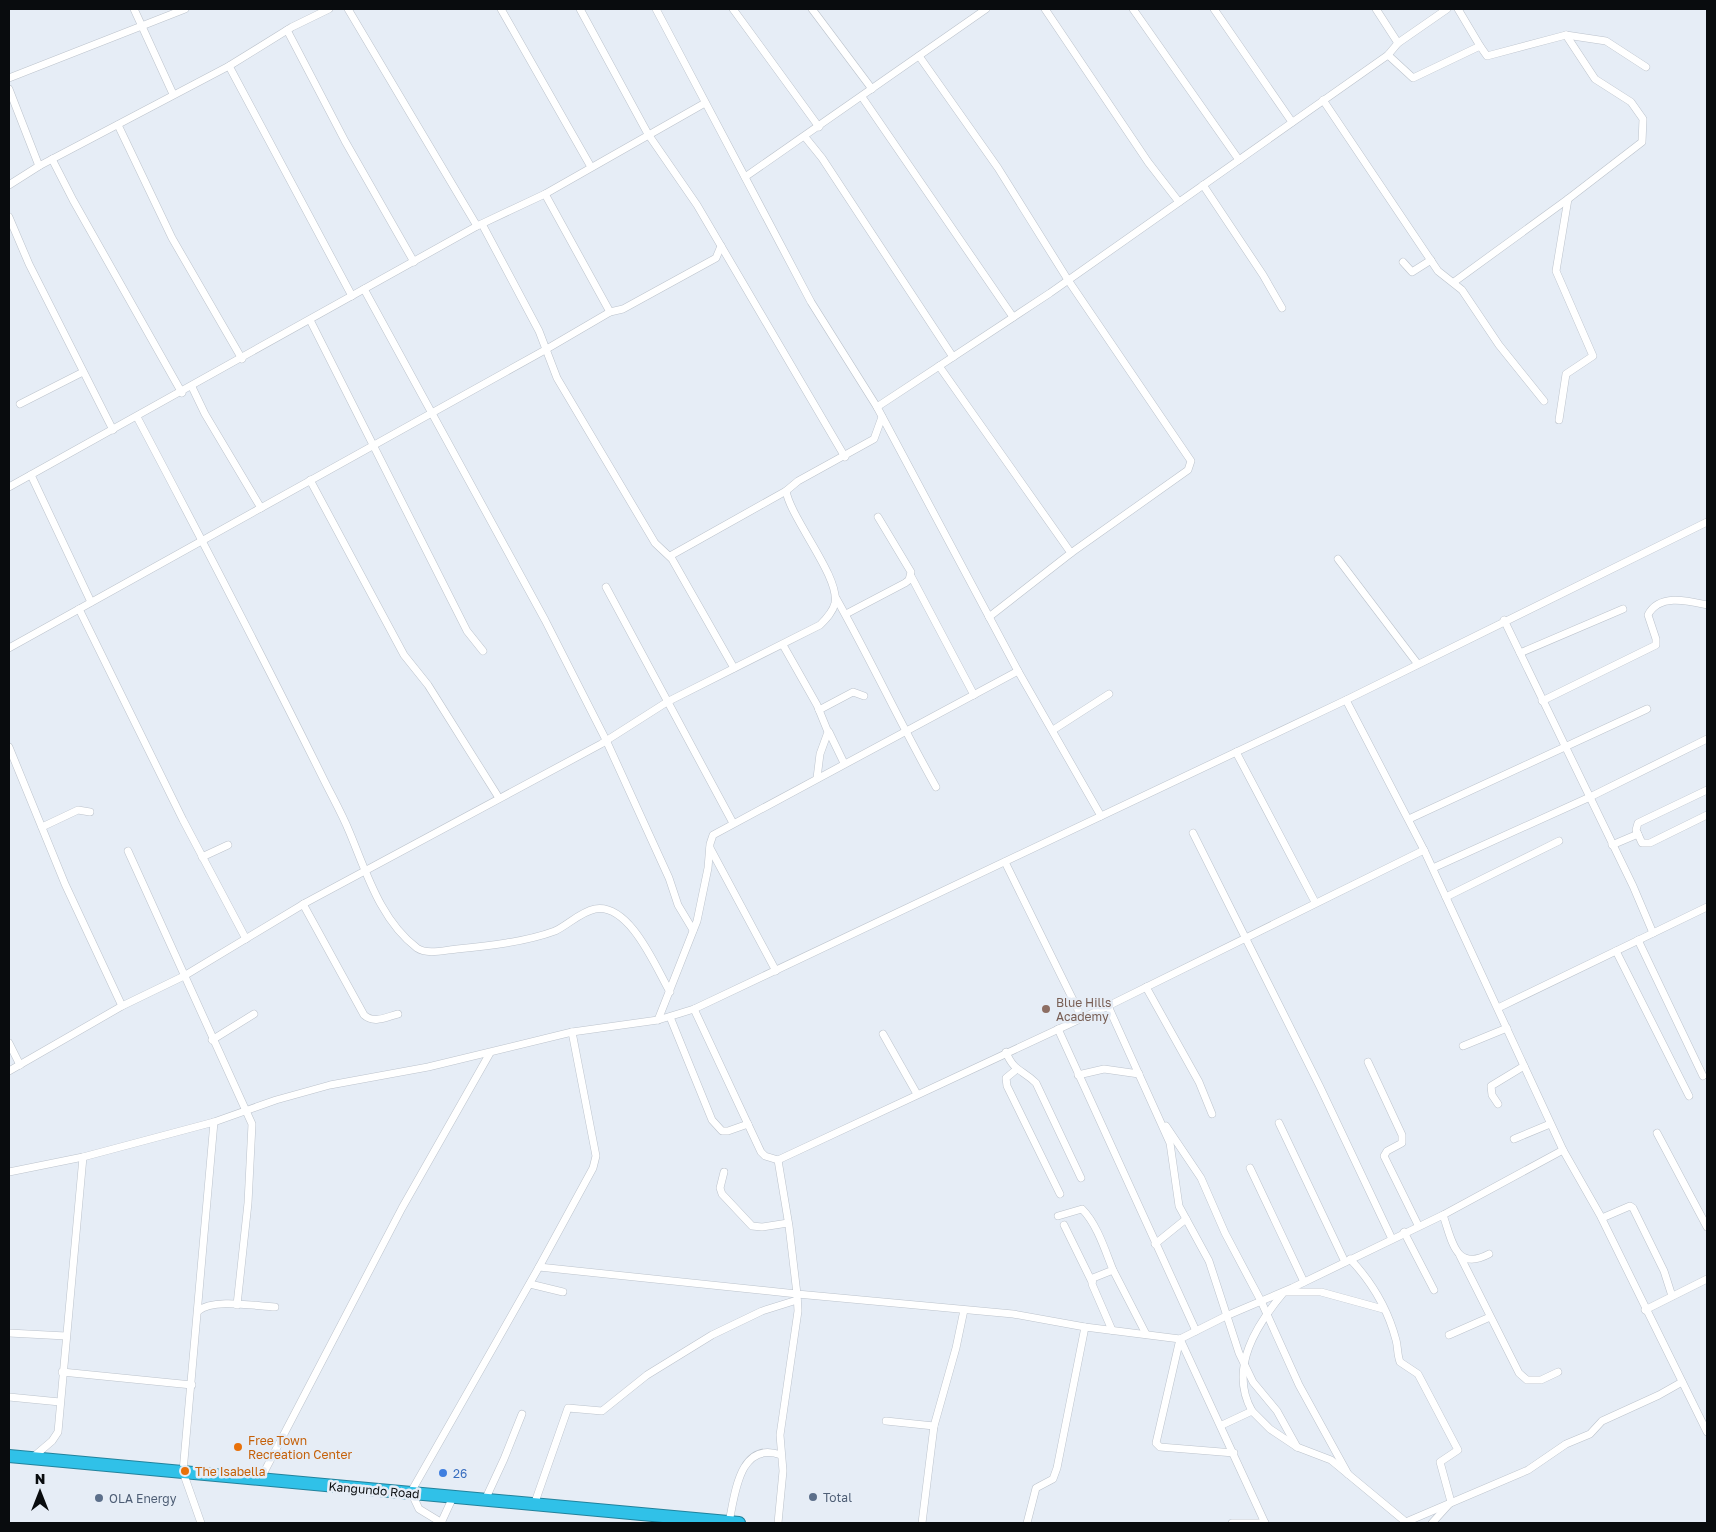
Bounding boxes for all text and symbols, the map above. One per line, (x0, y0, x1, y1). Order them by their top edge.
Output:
place label: Blue Hills Academy (1056, 995, 1111, 1024)
marker: Blue Hills Academy (1040, 1003, 1052, 1015)
place label: Free Town Recreation Center (248, 1433, 352, 1462)
marker: Free Town Recreation Center (232, 1441, 244, 1453)
place label: The Isabella (195, 1464, 266, 1479)
marker: The Isabella (179, 1465, 191, 1477)
place label: 26 (453, 1466, 467, 1481)
north arrow (15, 1467, 65, 1517)
marker: 26 (437, 1467, 449, 1479)
text: N (35, 1470, 45, 1487)
street label: Kangundo Road (328, 1479, 420, 1501)
place label: Total (823, 1490, 852, 1505)
place label: OLA Energy (109, 1491, 177, 1506)
marker: Total (807, 1491, 819, 1503)
marker: OLA Energy (93, 1492, 105, 1504)

